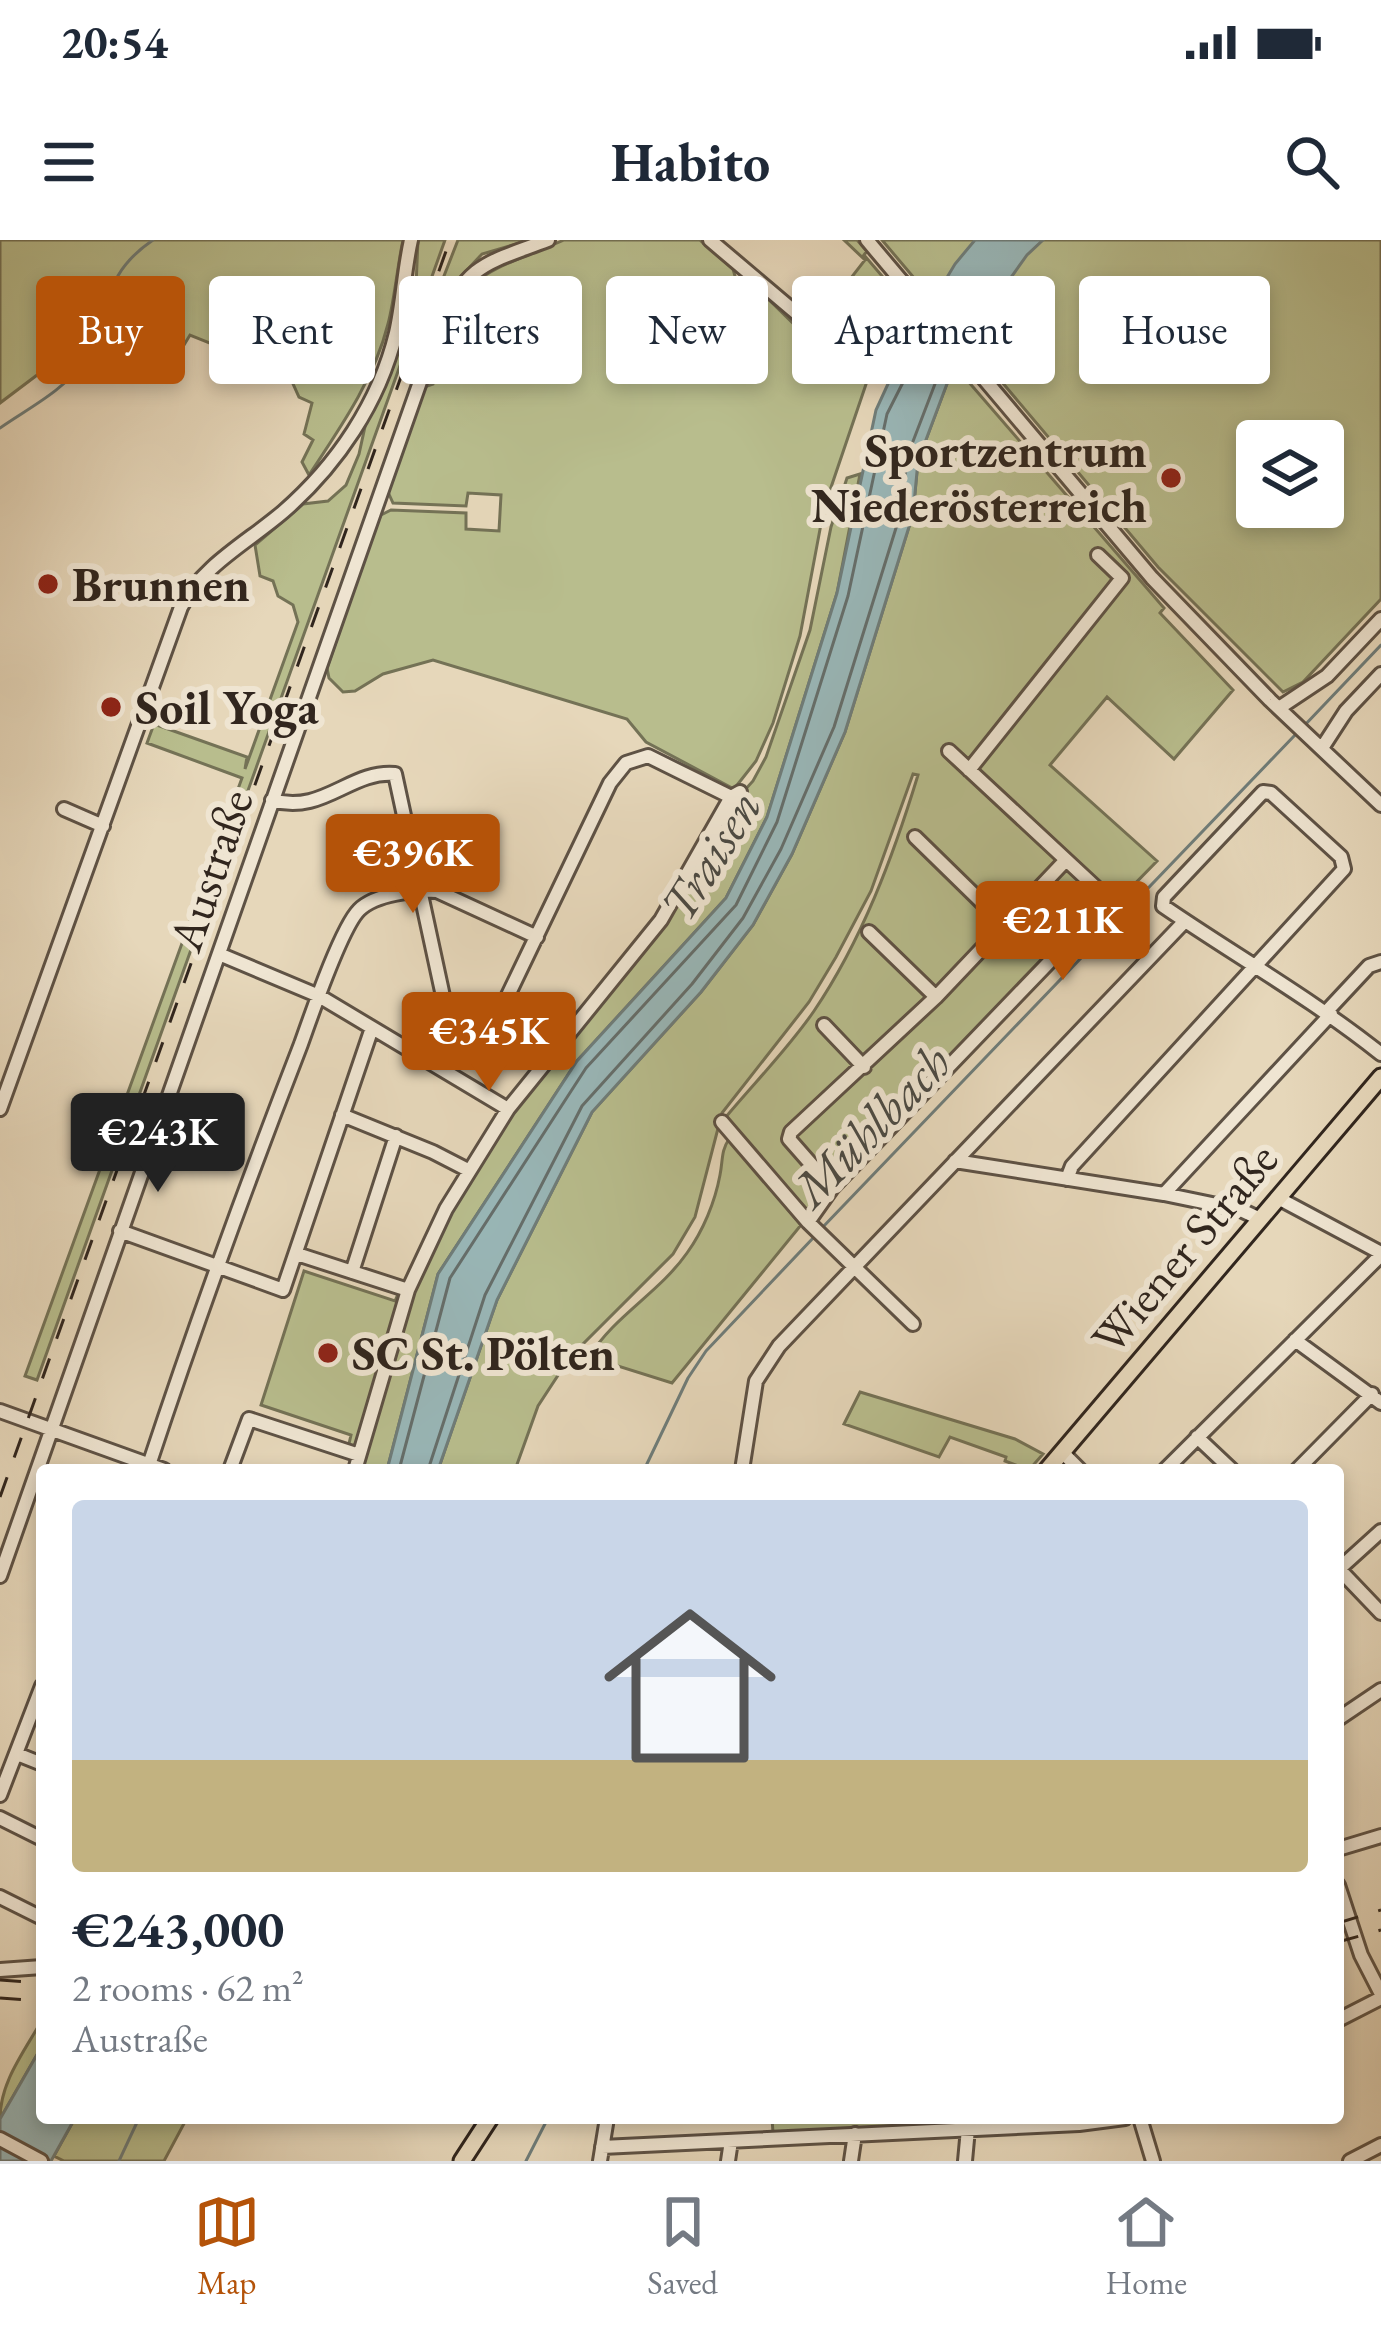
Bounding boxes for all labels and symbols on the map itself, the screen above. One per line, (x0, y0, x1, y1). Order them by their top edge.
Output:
place label: Sportzentrum Niederösterreich (811, 419, 1147, 536)
marker: Sportzentrum Niederösterreich (1158, 465, 1184, 491)
place label: Brunnen (72, 553, 250, 615)
marker: Brunnen (35, 571, 61, 597)
place label: Soil Yoga (135, 676, 319, 738)
marker: Soil Yoga (98, 694, 124, 720)
water label: Traisen (644, 777, 776, 933)
street label: Austraße (153, 781, 267, 960)
pin: €396K (329, 814, 497, 916)
pin: €211K (979, 881, 1147, 983)
pin: €345K (405, 992, 573, 1094)
water label: Mühlbach (775, 1030, 965, 1222)
pin: €243K (74, 1093, 242, 1195)
street label: Wiener Straße (1077, 1129, 1291, 1367)
place label: SC St. Pölten (352, 1322, 615, 1384)
marker: SC St. Pölten (315, 1340, 341, 1366)

